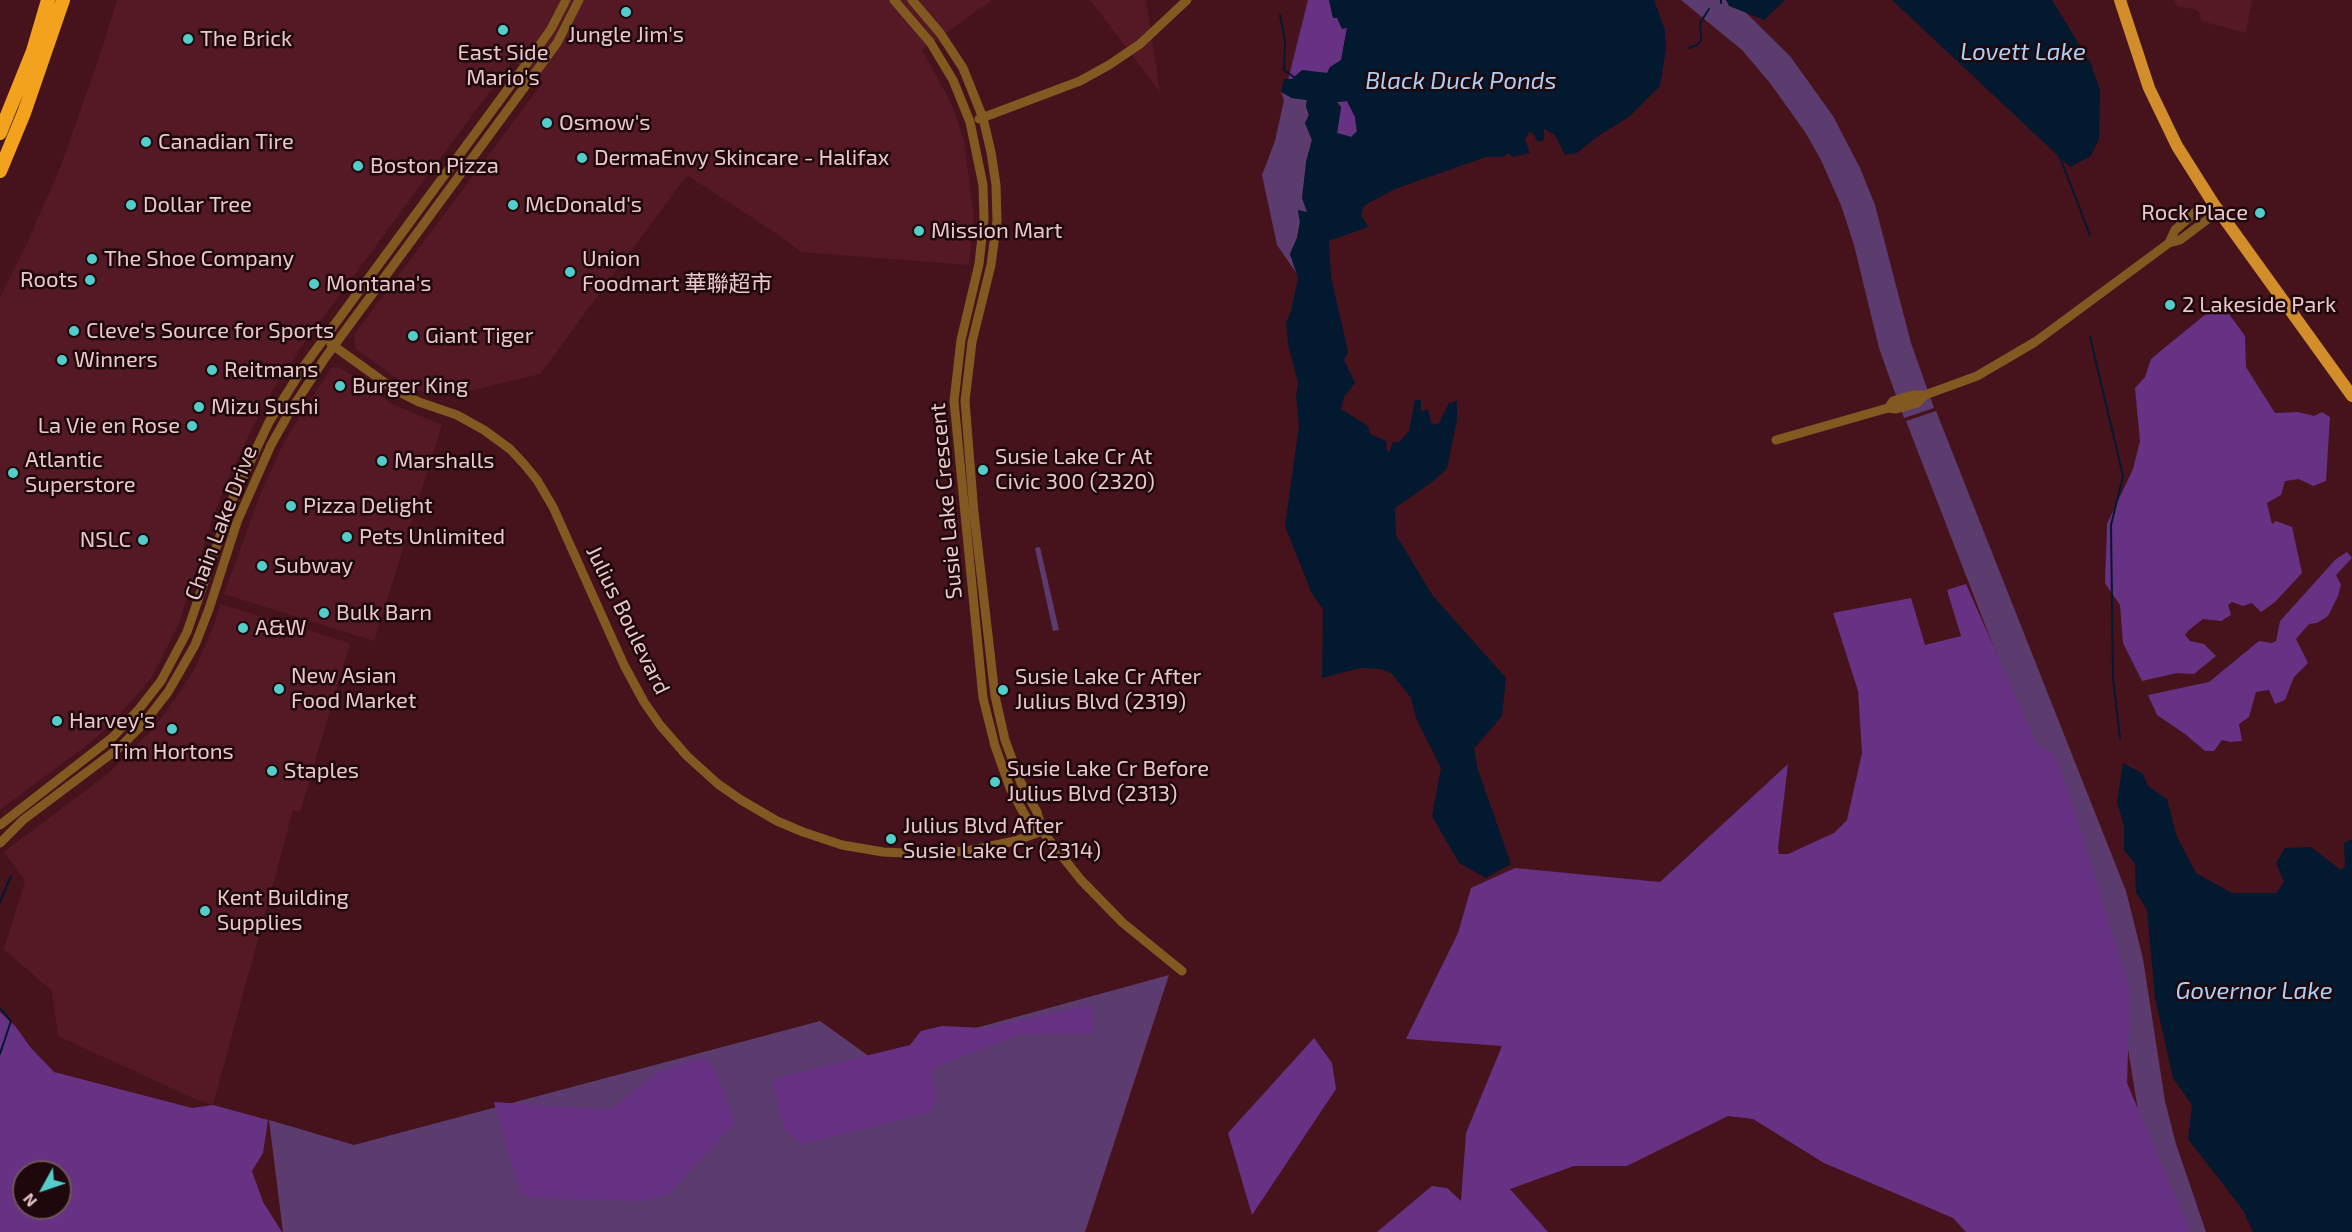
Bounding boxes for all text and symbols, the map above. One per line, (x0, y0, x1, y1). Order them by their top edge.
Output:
marker: Jungle Jim's (619, 5, 633, 19)
place label: Jungle Jim's (568, 22, 684, 48)
marker: East Side Mario's (496, 23, 510, 37)
place label: The Brick (200, 26, 292, 52)
marker: The Brick (181, 32, 195, 46)
water label: Lovett Lake (1960, 38, 2086, 66)
place label: East Side Mario's (457, 40, 549, 92)
water label: Black Duck Ponds (1365, 67, 1557, 95)
place label: Osmow's (559, 110, 650, 136)
marker: Osmow's (540, 116, 554, 130)
place label: Canadian Tire (158, 129, 294, 155)
marker: Canadian Tire (139, 135, 153, 149)
place label: DermaEnvy Skincare - Halifax (594, 145, 889, 171)
marker: DermaEnvy Skincare - Halifax (575, 151, 589, 165)
place label: Boston Pizza (370, 153, 499, 179)
marker: Boston Pizza (351, 159, 365, 173)
place label: Dollar Tree (143, 192, 252, 218)
place label: McDonald's (525, 192, 642, 218)
marker: Dollar Tree (124, 198, 138, 212)
marker: McDonald's (506, 198, 520, 212)
place label: Rock Place (2141, 200, 2248, 226)
marker: Rock Place (2253, 206, 2267, 220)
place label: Mission Mart (931, 218, 1062, 244)
marker: Mission Mart (912, 224, 926, 238)
place label: The Shoe Company (104, 246, 294, 272)
place label: Union Foodmart 華聯超市 (582, 246, 773, 298)
marker: The Shoe Company (85, 252, 99, 266)
marker: Union Foodmart 華聯超市 (563, 265, 577, 279)
place label: Roots (20, 267, 78, 293)
place label: Montana's (326, 271, 431, 297)
marker: Roots (83, 273, 97, 287)
marker: Montana's (307, 277, 321, 291)
place label: 2 Lakeside Park (2182, 292, 2336, 318)
marker: 2 Lakeside Park (2163, 298, 2177, 312)
place label: Cleve's Source for Sports (86, 318, 334, 344)
place label: Giant Tiger (425, 323, 533, 349)
marker: Cleve's Source for Sports (67, 324, 81, 338)
marker: Giant Tiger (406, 329, 420, 343)
place label: Winners (74, 347, 158, 373)
marker: Winners (55, 353, 69, 367)
place label: Reitmans (224, 357, 318, 383)
marker: Reitmans (205, 363, 219, 377)
place label: Burger King (352, 373, 468, 399)
marker: Burger King (333, 379, 347, 393)
place label: Mizu Sushi (211, 394, 319, 420)
marker: Mizu Sushi (192, 400, 206, 414)
street label: Susie Lake Crescent (924, 402, 968, 600)
place label: La Vie en Rose (38, 413, 180, 439)
marker: La Vie en Rose (185, 419, 199, 433)
street label: Chain Lake Drive (179, 442, 263, 604)
place label: Susie Lake Cr At Civic 300 (2320) (995, 444, 1155, 496)
place label: Atlantic Superstore (25, 447, 136, 499)
place label: Marshalls (394, 448, 494, 474)
marker: Marshalls (375, 454, 389, 468)
marker: Susie Lake Cr At Civic 300 (2320) (976, 463, 990, 477)
marker: Atlantic Superstore (6, 466, 20, 480)
place label: Pizza Delight (303, 493, 433, 519)
marker: Pizza Delight (284, 499, 298, 513)
place label: Pets Unlimited (359, 524, 505, 550)
place label: NSLC (80, 527, 131, 553)
marker: Pets Unlimited (340, 530, 354, 544)
marker: NSLC (136, 533, 150, 547)
street label: Julius Boulevard (581, 541, 675, 699)
place label: Subway (274, 553, 353, 579)
marker: Subway (255, 559, 269, 573)
place label: Bulk Barn (336, 600, 432, 626)
marker: Bulk Barn (317, 606, 331, 620)
place label: A&W (255, 615, 306, 641)
marker: A&W (236, 621, 250, 635)
place label: New Asian Food Market (291, 663, 416, 714)
place label: Susie Lake Cr After Julius Blvd (2319) (1015, 664, 1201, 716)
marker: New Asian Food Market (272, 682, 286, 696)
marker: Susie Lake Cr After Julius Blvd (2319) (996, 683, 1010, 697)
place label: Harvey's (69, 708, 155, 734)
marker: Harvey's (50, 714, 64, 728)
marker: Tim Hortons (165, 722, 179, 736)
place label: Tim Hortons (110, 739, 234, 765)
place label: Susie Lake Cr Before Julius Blvd (2313) (1007, 756, 1209, 807)
place label: Staples (284, 758, 359, 784)
marker: Staples (265, 764, 279, 778)
marker: Susie Lake Cr Before Julius Blvd (2313) (988, 775, 1002, 789)
place label: Julius Blvd After Susie Lake Cr (2314) (903, 813, 1101, 864)
marker: Julius Blvd After Susie Lake Cr (2314) (884, 832, 898, 846)
place label: Kent Building Supplies (217, 885, 349, 936)
marker: Kent Building Supplies (198, 904, 212, 918)
water label: Governor Lake (2175, 977, 2333, 1005)
north arrow (12, 1160, 72, 1220)
text: N (18, 1190, 40, 1211)

